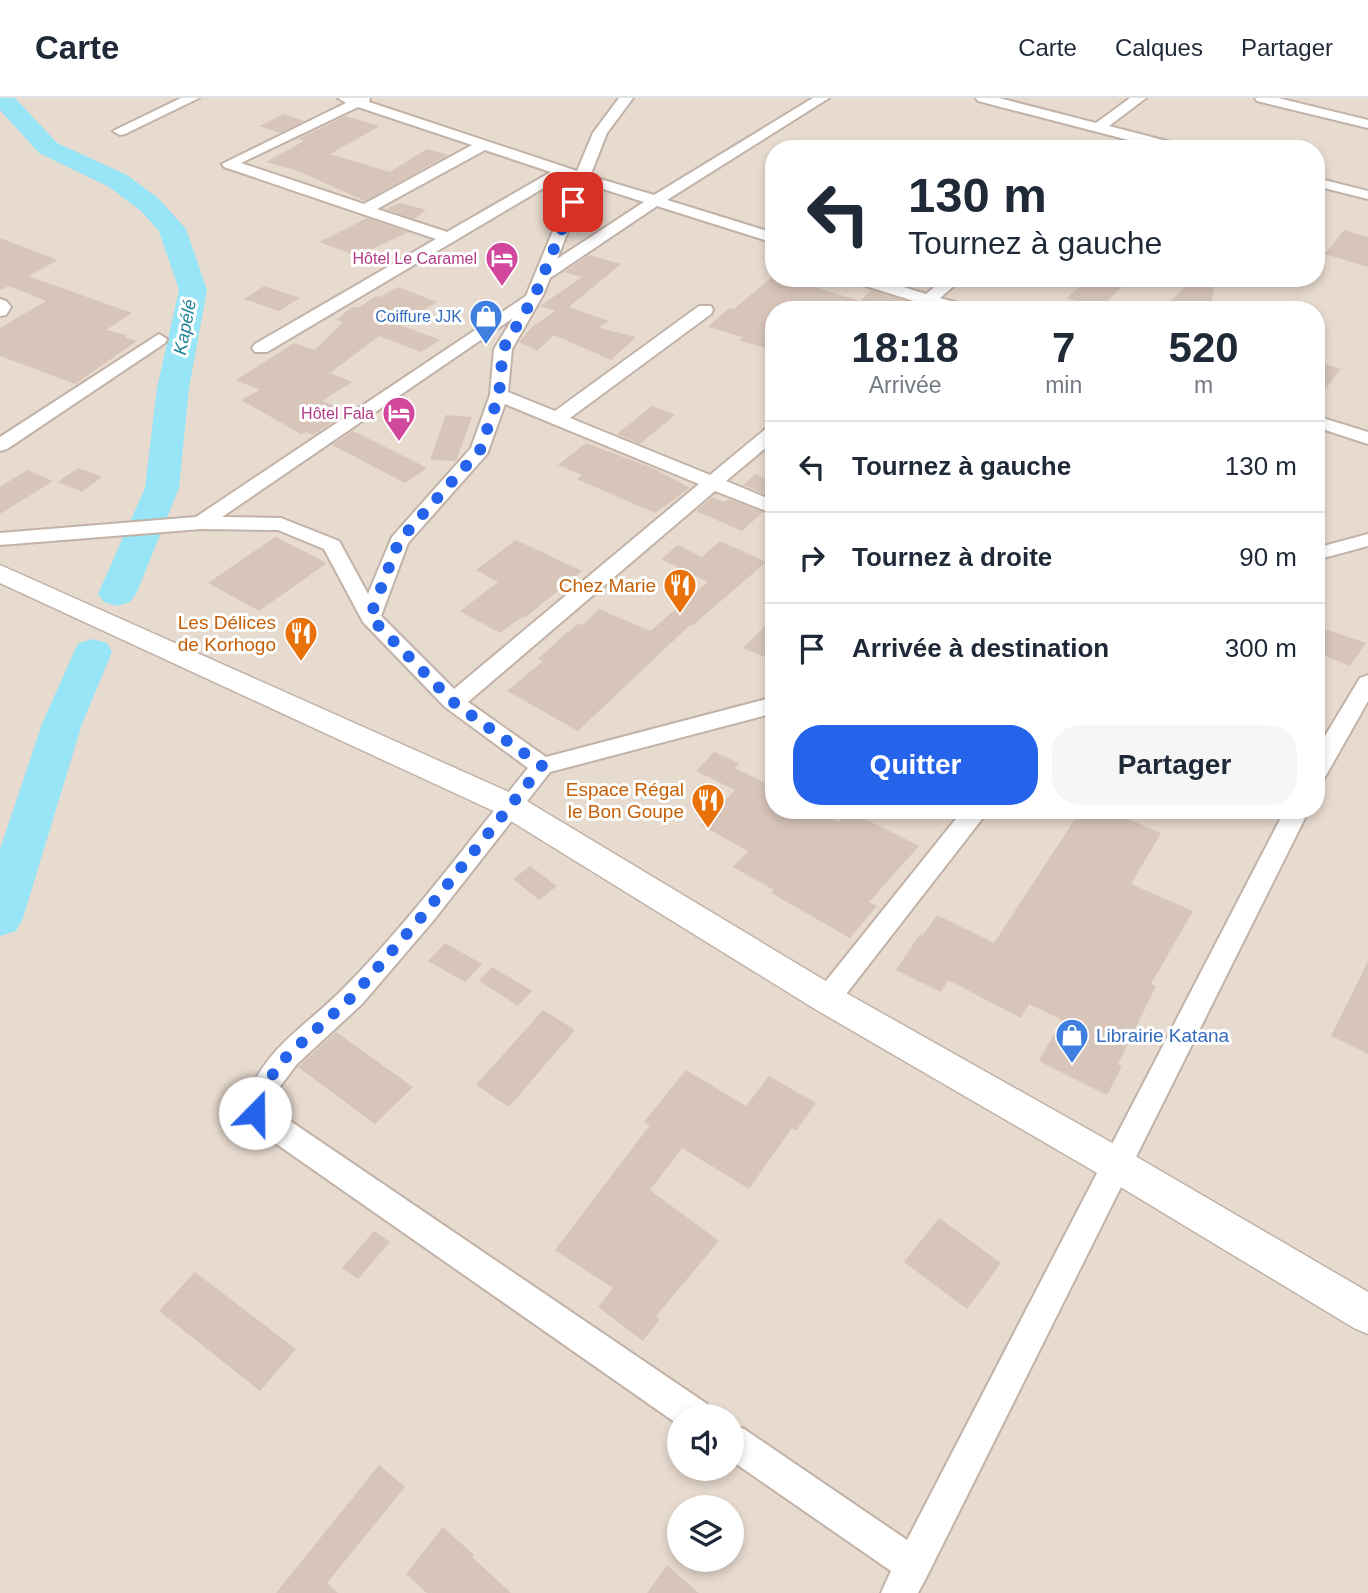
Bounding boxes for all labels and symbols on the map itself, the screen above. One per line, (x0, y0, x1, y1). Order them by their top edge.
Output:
pin (543, 172, 603, 232)
hotel icon: Hôtel Le Caramel (483, 239, 521, 288)
place label: Hôtel Le Caramel (353, 250, 477, 267)
shop icon: Coiffure JJK (467, 297, 505, 346)
water label: Kapélé (170, 298, 200, 356)
place label: Coiffure JJK (375, 308, 462, 325)
hotel icon: Hôtel Fala (380, 394, 418, 443)
place label: Hôtel Fala (301, 405, 374, 422)
restaurant icon: Chez Marie (661, 566, 699, 615)
place label: Chez Marie (559, 575, 656, 596)
place label: Les Délices de Korhogo (178, 612, 276, 655)
restaurant icon: Les Délices de Korhogo (282, 614, 320, 663)
place label: Espace Régal le Bon Goupe (566, 779, 684, 822)
restaurant icon: Espace Régal le Bon Goupe (689, 781, 727, 830)
shop icon: Librairie Katana (1053, 1016, 1091, 1065)
place label: Librairie Katana (1096, 1025, 1230, 1046)
position arrow (218, 1076, 292, 1150)

